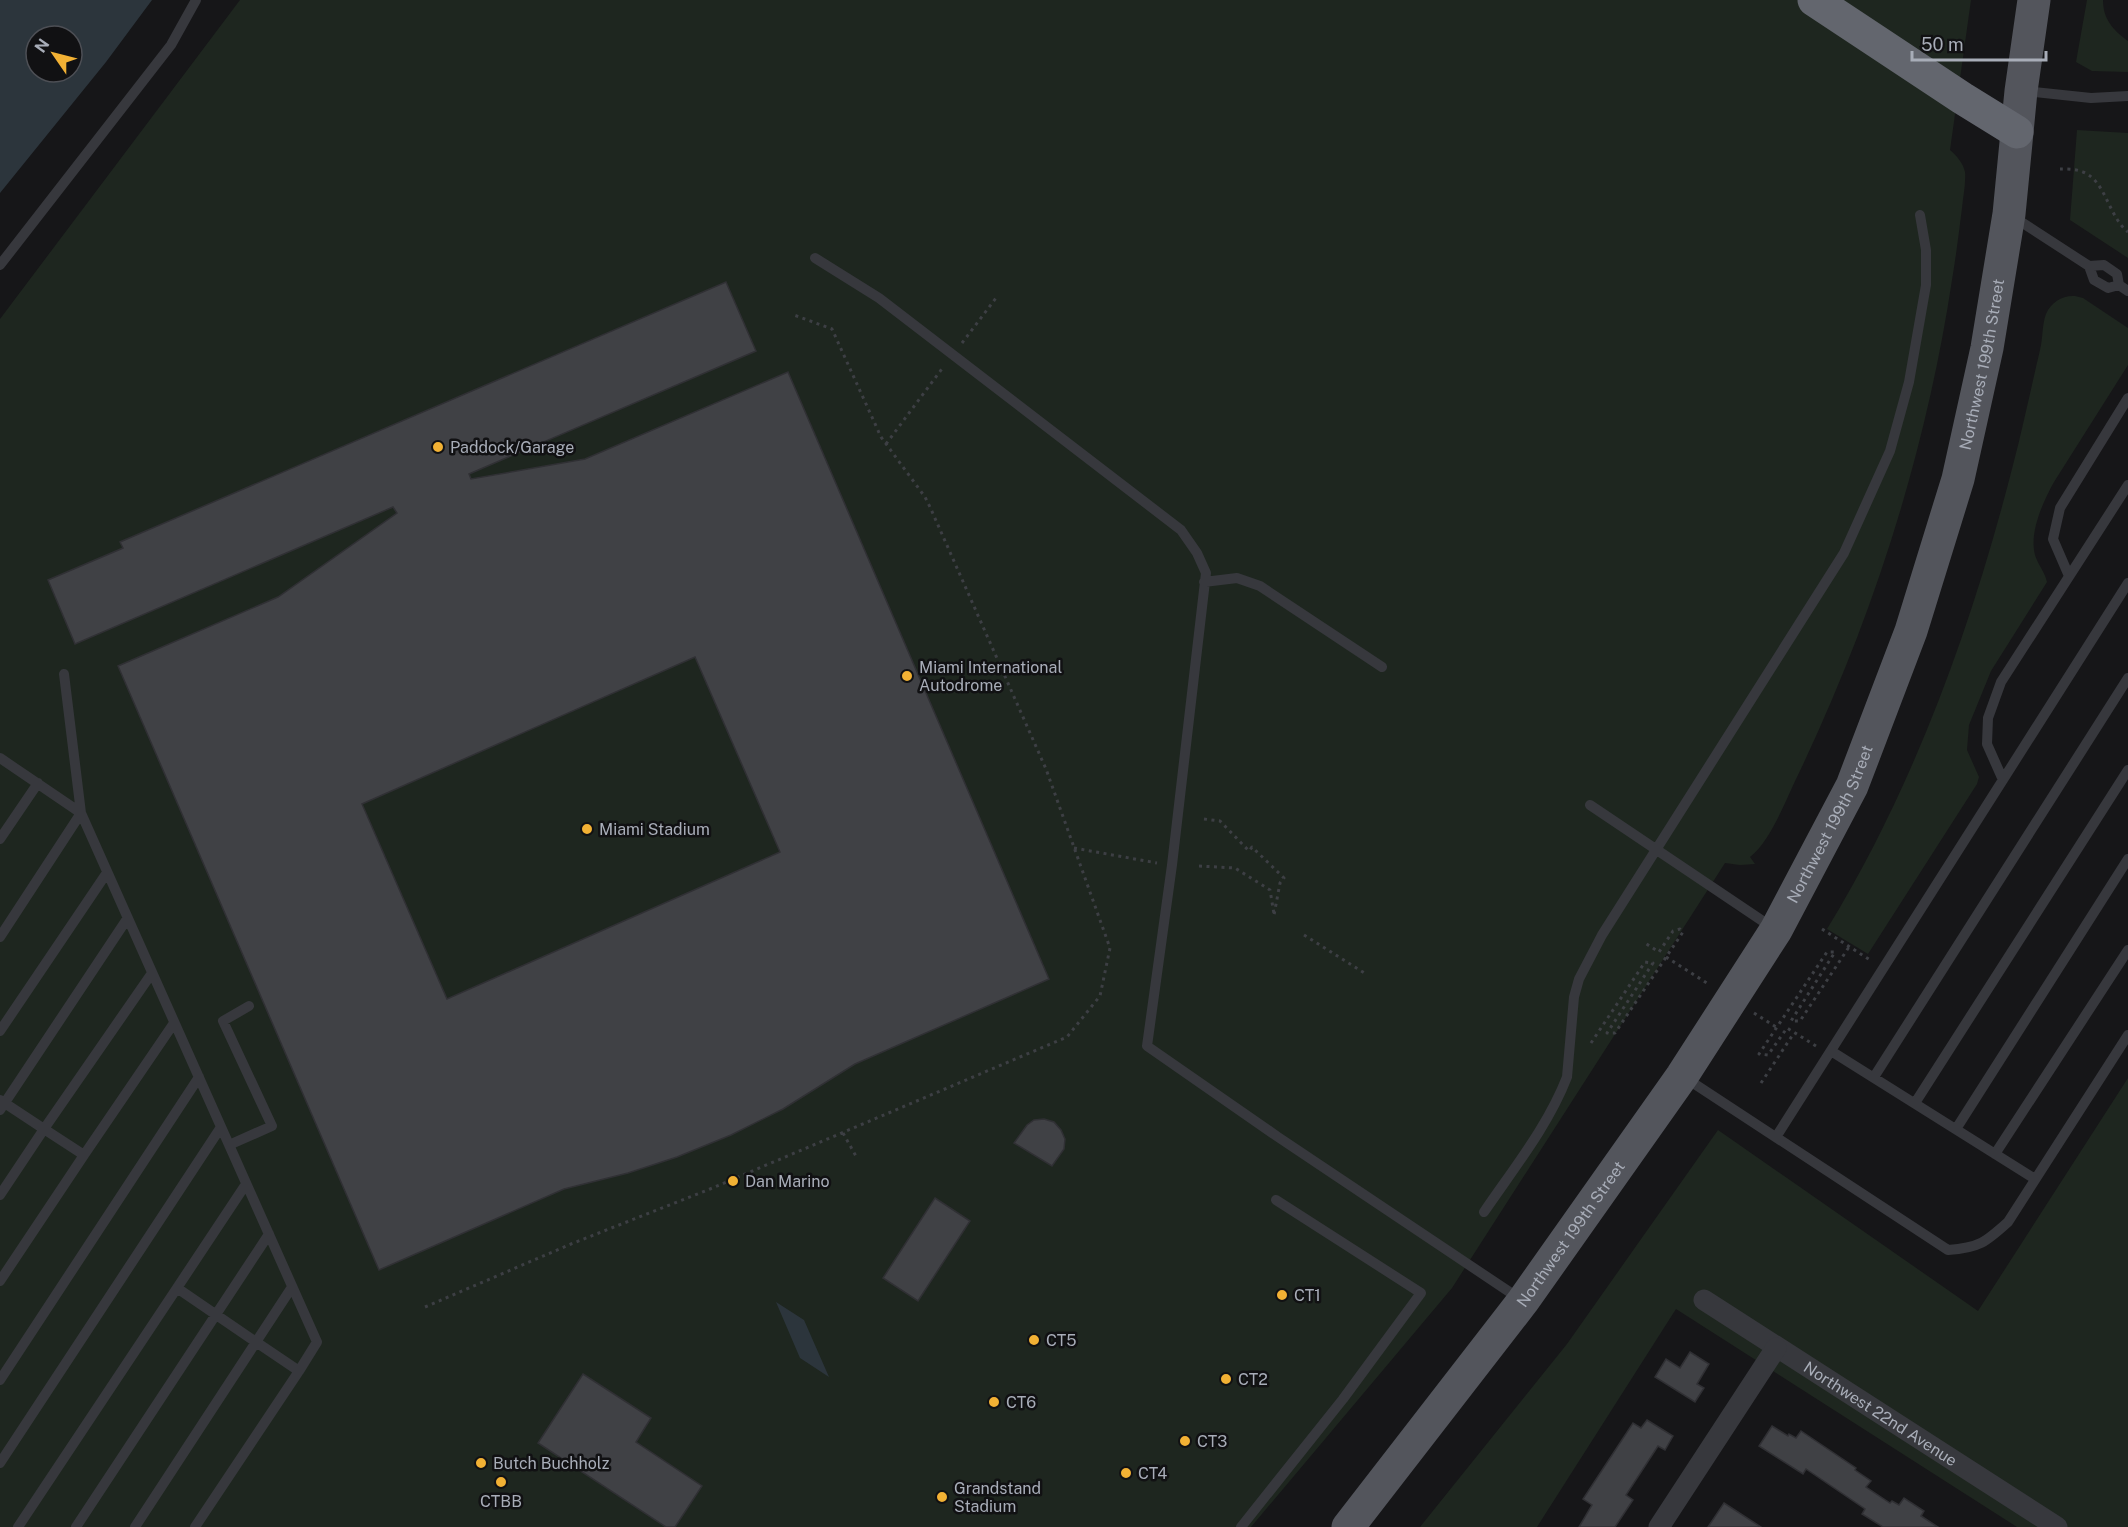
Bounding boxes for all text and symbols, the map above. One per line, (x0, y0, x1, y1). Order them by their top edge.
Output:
north arrow (24, 24, 84, 84)
scale bar (1912, 24, 2046, 62)
text: 50 m (1921, 34, 1964, 55)
text: N (31, 35, 53, 56)
street label: Northwest 199th Street (1955, 277, 2008, 452)
place label: Paddock/Garage (450, 438, 574, 457)
marker: Paddock/Garage (431, 440, 445, 454)
place label: Miami International Autodrome (919, 658, 1062, 695)
marker: Miami International Autodrome (900, 669, 914, 683)
street label: Northwest 199th Street (1782, 742, 1876, 906)
place label: Miami Stadium (599, 820, 710, 839)
marker: Miami Stadium (580, 822, 594, 836)
street label: Northwest 199th Street (1512, 1157, 1628, 1311)
place label: Dan Marino (745, 1172, 830, 1191)
marker: Dan Marino (726, 1174, 740, 1188)
place label: CT1 (1294, 1286, 1321, 1305)
marker: CT1 (1275, 1288, 1289, 1302)
place label: CT5 (1046, 1331, 1076, 1350)
marker: CT5 (1027, 1333, 1041, 1347)
street label: Northwest 22nd Avenue (1800, 1357, 1961, 1470)
place label: CT2 (1238, 1370, 1268, 1389)
marker: CT2 (1219, 1372, 1233, 1386)
place label: CT6 (1006, 1393, 1036, 1412)
marker: CT6 (987, 1395, 1001, 1409)
place label: CT3 (1197, 1432, 1227, 1451)
marker: CT3 (1178, 1434, 1192, 1448)
place label: Butch Buchholz (493, 1454, 610, 1473)
marker: Butch Buchholz (474, 1456, 488, 1470)
place label: CT4 (1138, 1464, 1167, 1483)
marker: CT4 (1119, 1466, 1133, 1480)
marker: CTBB (494, 1475, 508, 1489)
place label: Grandstand Stadium (954, 1479, 1041, 1516)
marker: Grandstand Stadium (935, 1490, 949, 1504)
place label: CTBB (480, 1492, 522, 1511)

